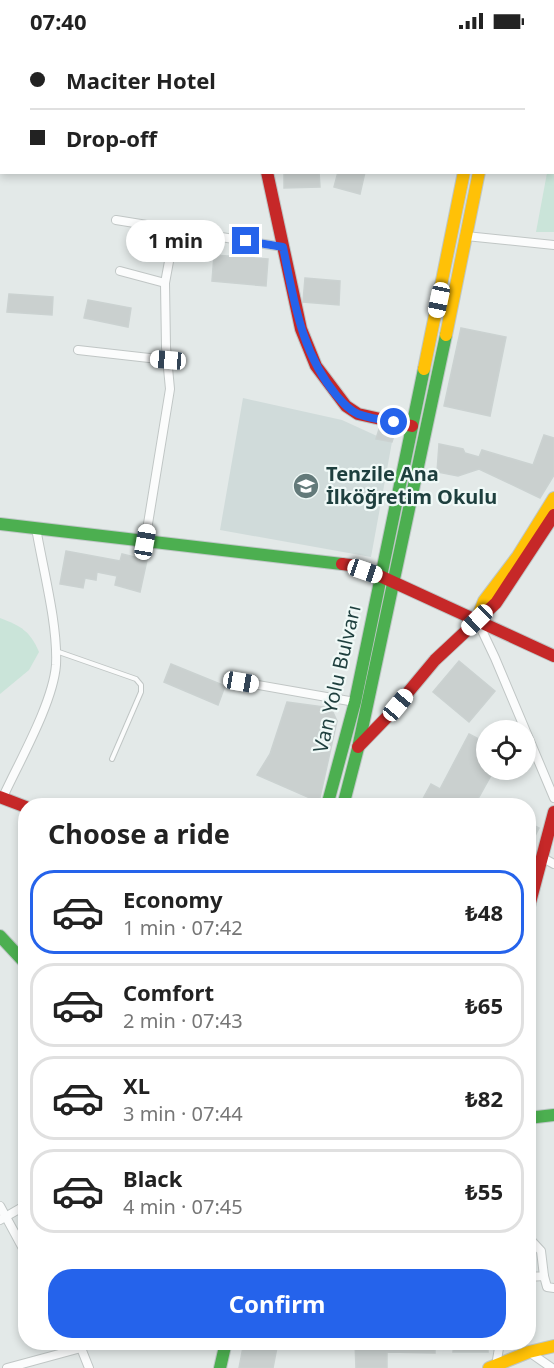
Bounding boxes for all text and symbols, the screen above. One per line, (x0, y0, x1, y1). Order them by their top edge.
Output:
text: 07:40 (30, 6, 87, 36)
text: Maciter Hotel (66, 65, 216, 95)
text: Drop-off (66, 123, 157, 153)
callout: 1 min (126, 220, 225, 262)
text: 1 min (148, 227, 203, 254)
route end (232, 227, 259, 254)
car (426, 281, 452, 319)
car (149, 349, 187, 371)
route start (380, 408, 407, 435)
place label: Tenzile Ana İlköğretim Okulu (326, 460, 497, 510)
school or university icon: Tenzile Ana İlköğretim Okulu (291, 471, 321, 501)
car (133, 523, 157, 561)
car (345, 557, 385, 585)
car (458, 601, 496, 639)
street label: Van Yolu Bulvarı (306, 602, 367, 755)
car (222, 670, 260, 694)
car (380, 685, 416, 725)
map controls (476, 720, 536, 780)
button: locate (476, 720, 536, 780)
text: Choose a ride (48, 815, 230, 852)
text: Economy (123, 884, 222, 914)
icon: car (51, 885, 105, 939)
text: ₺48 (465, 897, 503, 927)
text: 1 min · 07:42 (123, 914, 243, 941)
text: Comfort (123, 977, 214, 1007)
icon: car (51, 978, 105, 1032)
text: ₺65 (465, 990, 503, 1020)
text: 2 min · 07:43 (123, 1007, 243, 1034)
text: XL (123, 1070, 150, 1100)
icon: car (51, 1071, 105, 1125)
text: ₺82 (465, 1083, 503, 1113)
text: 3 min · 07:44 (123, 1100, 243, 1127)
text: Black (123, 1163, 182, 1193)
icon: car (51, 1164, 105, 1218)
text: ₺55 (465, 1176, 503, 1206)
text: 4 min · 07:45 (123, 1193, 243, 1220)
button: Confirm (48, 1269, 506, 1338)

